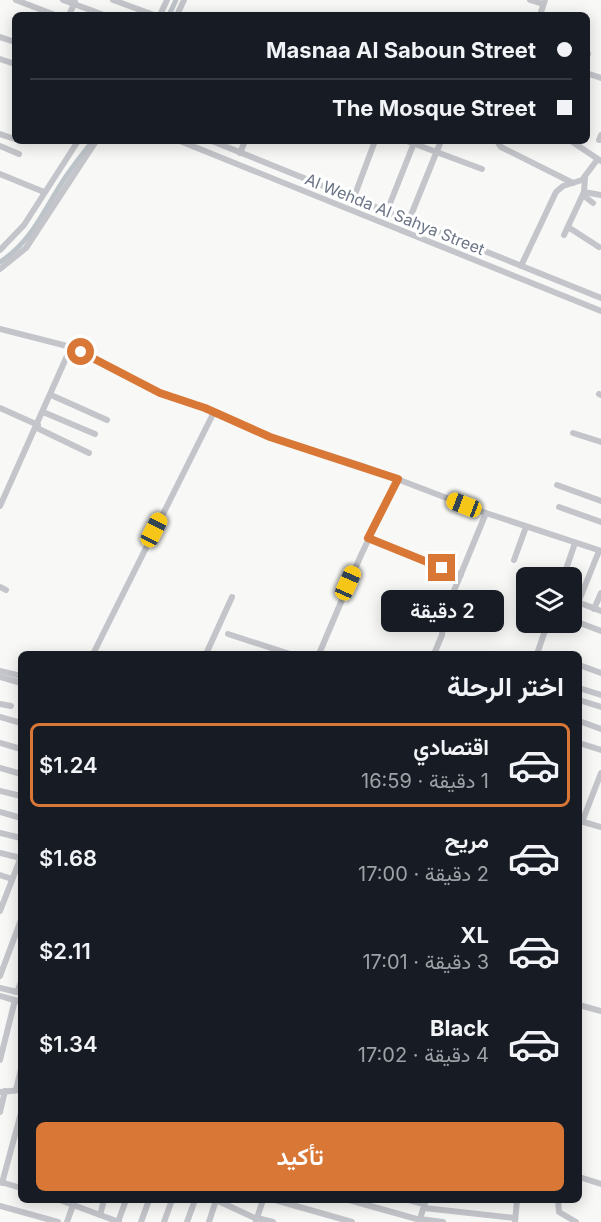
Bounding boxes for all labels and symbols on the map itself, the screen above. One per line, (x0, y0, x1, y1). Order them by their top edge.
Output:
street label: Al Wehda Al Sahya Street (302, 169, 488, 259)
route start (67, 338, 94, 365)
car (444, 490, 484, 520)
car (138, 510, 170, 550)
route end (428, 554, 455, 581)
car (332, 563, 364, 603)
callout: 2 دقيقة (380, 589, 504, 631)

